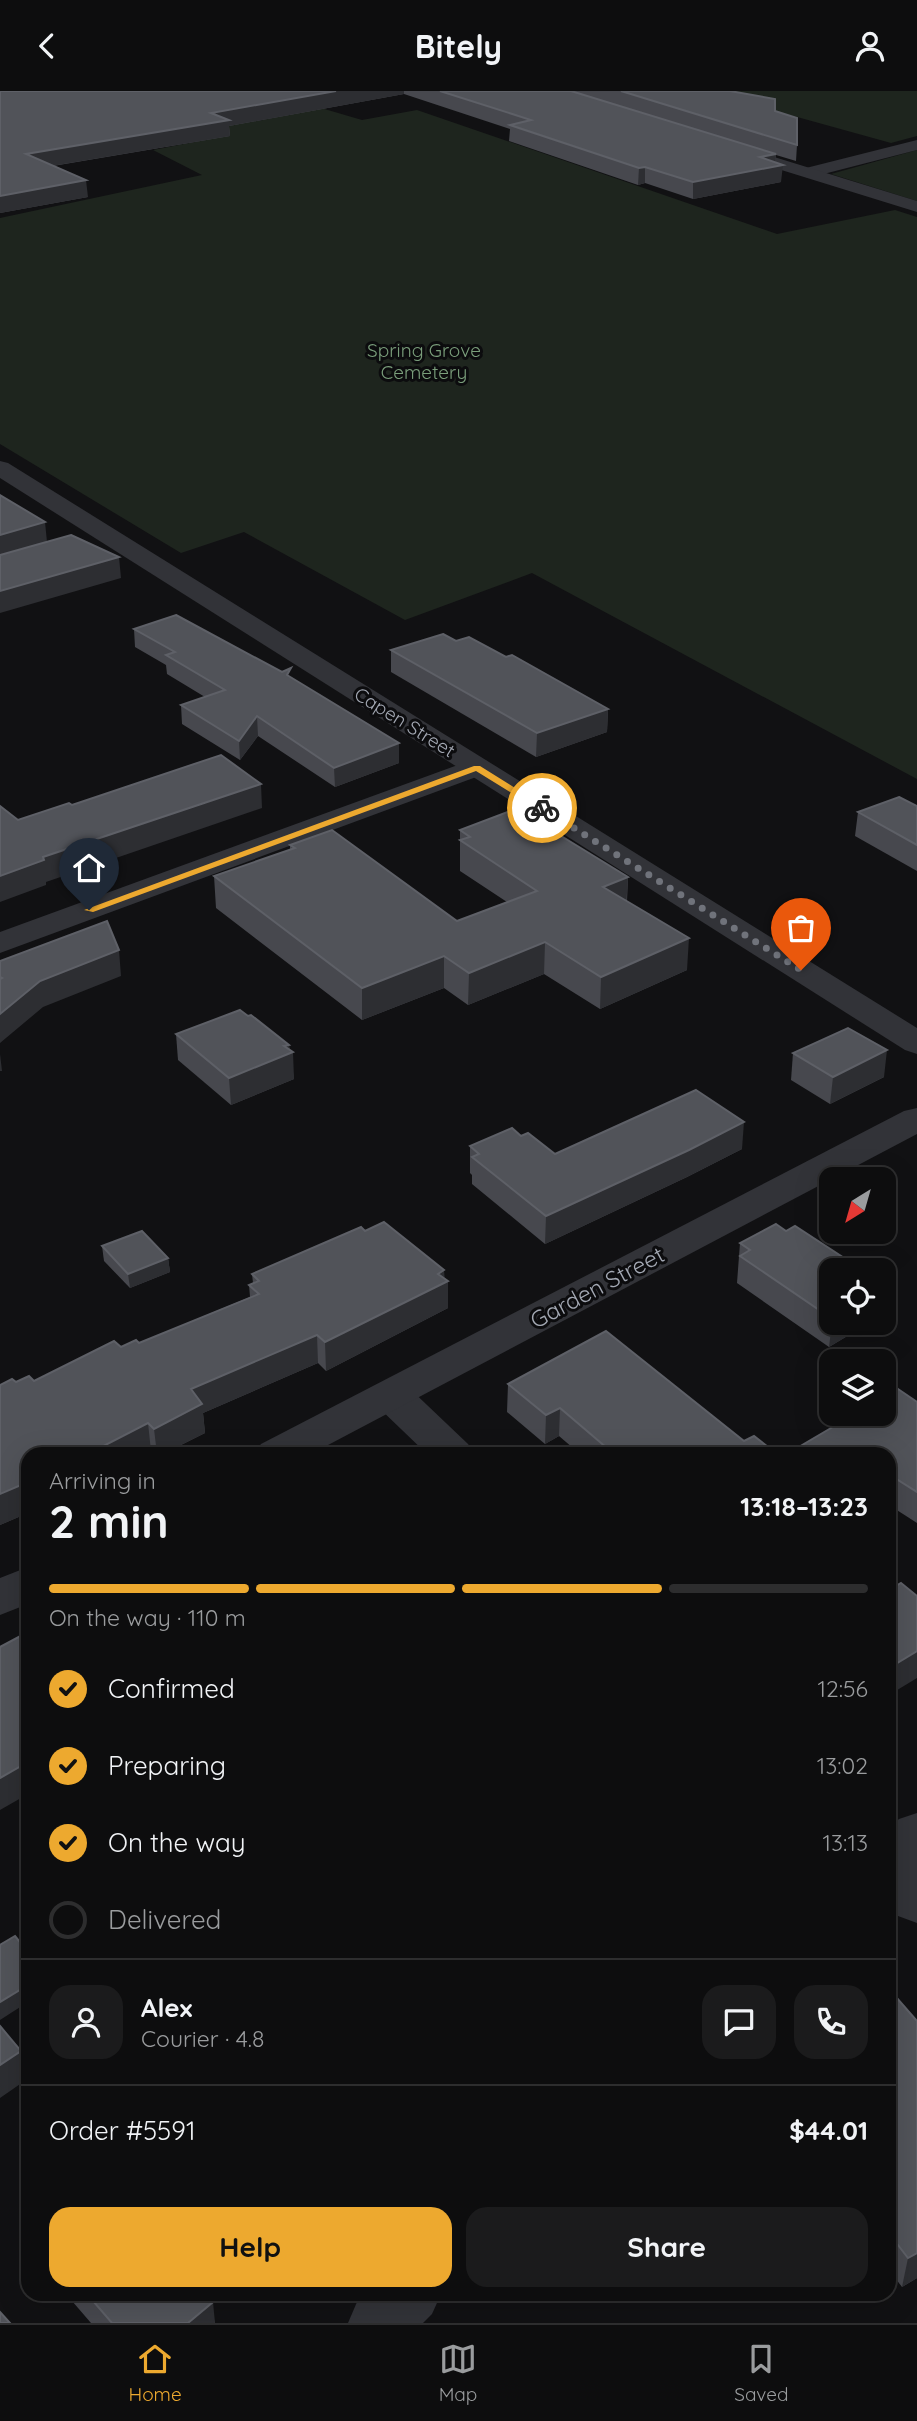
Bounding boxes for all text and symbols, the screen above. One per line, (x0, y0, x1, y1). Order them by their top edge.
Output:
text: Bitely (415, 26, 502, 66)
icon: back (28, 27, 66, 65)
icon: person (851, 27, 889, 65)
park label: Spring Grove Cemetery (367, 338, 481, 384)
street label: Capen Street (350, 682, 460, 762)
courier (507, 773, 577, 843)
icon: bike (523, 789, 561, 827)
pin (59, 838, 119, 910)
icon: home (70, 849, 108, 887)
pin (771, 898, 831, 970)
icon: bag (782, 909, 820, 947)
north arrow (819, 1167, 896, 1244)
map controls (819, 1167, 896, 1426)
street label: Garden Street (525, 1239, 669, 1335)
button: locate (819, 1258, 896, 1335)
button: layers (819, 1349, 896, 1426)
text: Arriving in (49, 1466, 156, 1495)
text: 13:18–13:23 (740, 1490, 868, 1523)
text: 2 min (49, 1492, 169, 1550)
text: On the way · 110 m (49, 1603, 246, 1632)
icon: check (49, 1670, 87, 1708)
text: Confirmed (108, 1672, 235, 1705)
text: 12:56 (818, 1674, 868, 1703)
icon: check (49, 1747, 87, 1785)
text: Preparing (108, 1749, 226, 1782)
text: 13:02 (817, 1751, 868, 1780)
icon: check (49, 1824, 87, 1862)
text: On the way (108, 1826, 246, 1859)
text: 13:13 (823, 1828, 868, 1857)
text: Delivered (108, 1903, 221, 1936)
button: person (49, 1985, 123, 2059)
button: chat (702, 1985, 776, 2059)
button: phone (794, 1985, 868, 2059)
text: Alex (141, 1991, 192, 2024)
text: Courier · 4.8 (141, 2024, 264, 2053)
text: Order #5591 (49, 2114, 196, 2147)
text: $44.01 (789, 2114, 868, 2147)
button: Help (49, 2207, 452, 2287)
button: Share (466, 2207, 868, 2287)
tab: Home (128, 2340, 182, 2406)
tab: Map (439, 2340, 477, 2406)
tab: Saved (734, 2340, 789, 2406)

